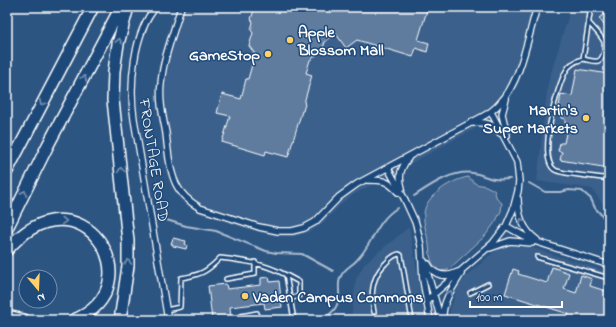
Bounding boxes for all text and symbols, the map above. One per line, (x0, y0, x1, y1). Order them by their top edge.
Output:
place label: Apple Blossom Mall (297, 21, 384, 63)
marker: Apple Blossom Mall (285, 35, 295, 45)
one-way arrow (114, 38, 122, 44)
place label: GameStop (189, 44, 260, 68)
marker: GameStop (263, 49, 273, 59)
one-way arrow (80, 75, 87, 82)
street label: FRONTAGE ROAD (131, 96, 175, 224)
one-way arrow (40, 99, 47, 107)
place label: Martin's Super Markets (483, 99, 578, 141)
marker: Martin's Super Markets (581, 113, 591, 123)
one-way arrow (117, 167, 126, 173)
one-way arrow (19, 190, 27, 197)
one-way arrow (61, 217, 67, 226)
one-way arrow (519, 218, 527, 226)
one-way arrow (124, 259, 132, 265)
north arrow (18, 269, 58, 309)
scale bar (470, 283, 562, 309)
place label: Vaden Campus Commons (252, 286, 423, 310)
text: N (35, 289, 47, 306)
one-way arrow (445, 289, 453, 297)
text: 100 m (476, 289, 503, 307)
marker: Vaden Campus Commons (240, 291, 250, 301)

